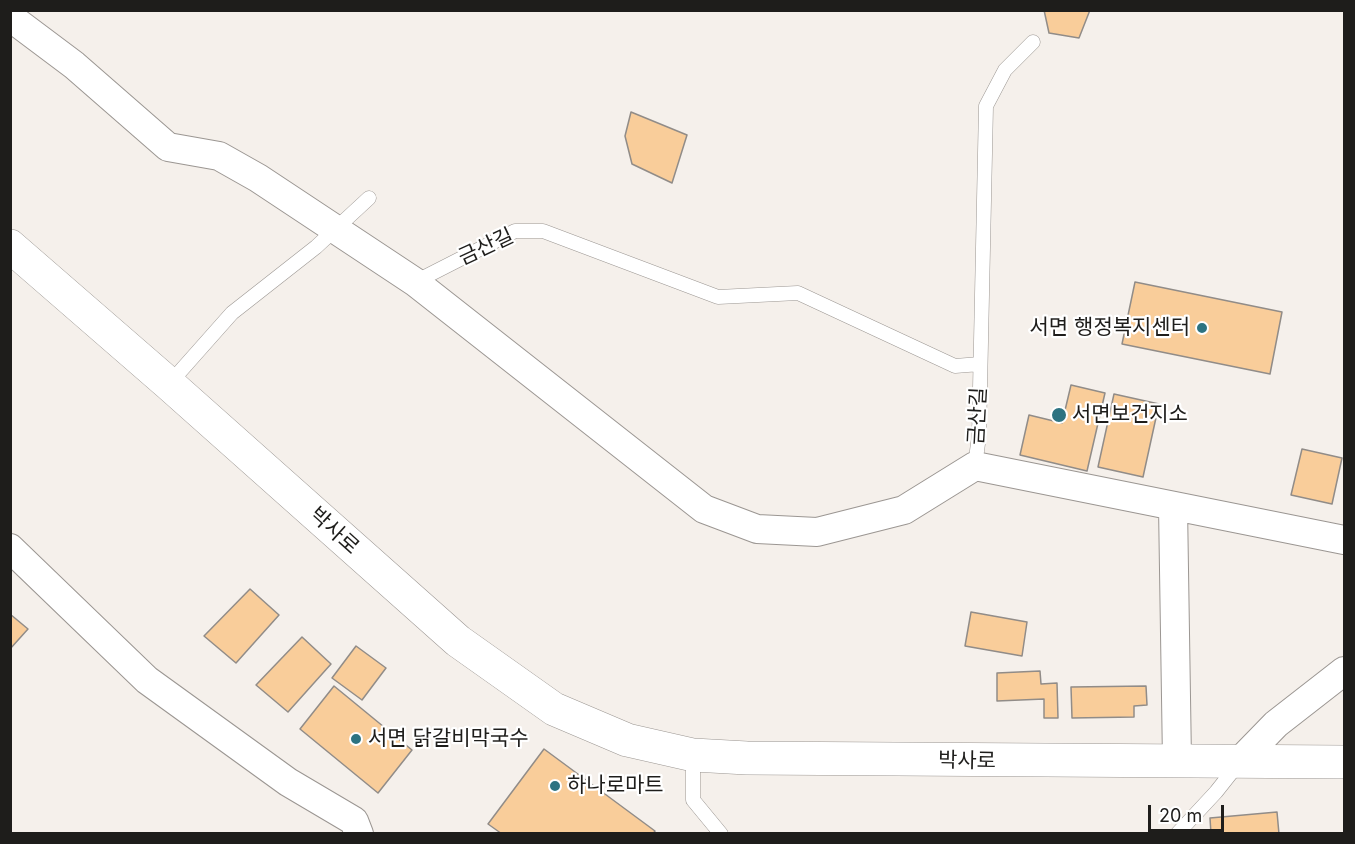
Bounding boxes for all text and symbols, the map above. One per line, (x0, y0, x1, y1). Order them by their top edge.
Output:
street label: 금산길 (454, 223, 518, 271)
place label: 서면 행정복지센터 (1030, 315, 1190, 341)
marker: 서면 행정복지센터 (1195, 321, 1209, 335)
street label: 금산길 (964, 386, 992, 446)
place label: 서면보건지소 (1072, 402, 1188, 428)
marker: 서면보건지소 (1050, 406, 1068, 424)
street label: 박사로 (304, 502, 364, 560)
place label: 서면 닭갈비막국수 (368, 726, 528, 752)
marker: 서면 닭갈비막국수 (349, 732, 363, 746)
street label: 박사로 (938, 748, 996, 774)
place label: 하나로마트 (567, 773, 664, 799)
marker: 하나로마트 (548, 779, 562, 793)
scale bar (1151, 793, 1228, 831)
text: 20 m (1159, 805, 1202, 826)

